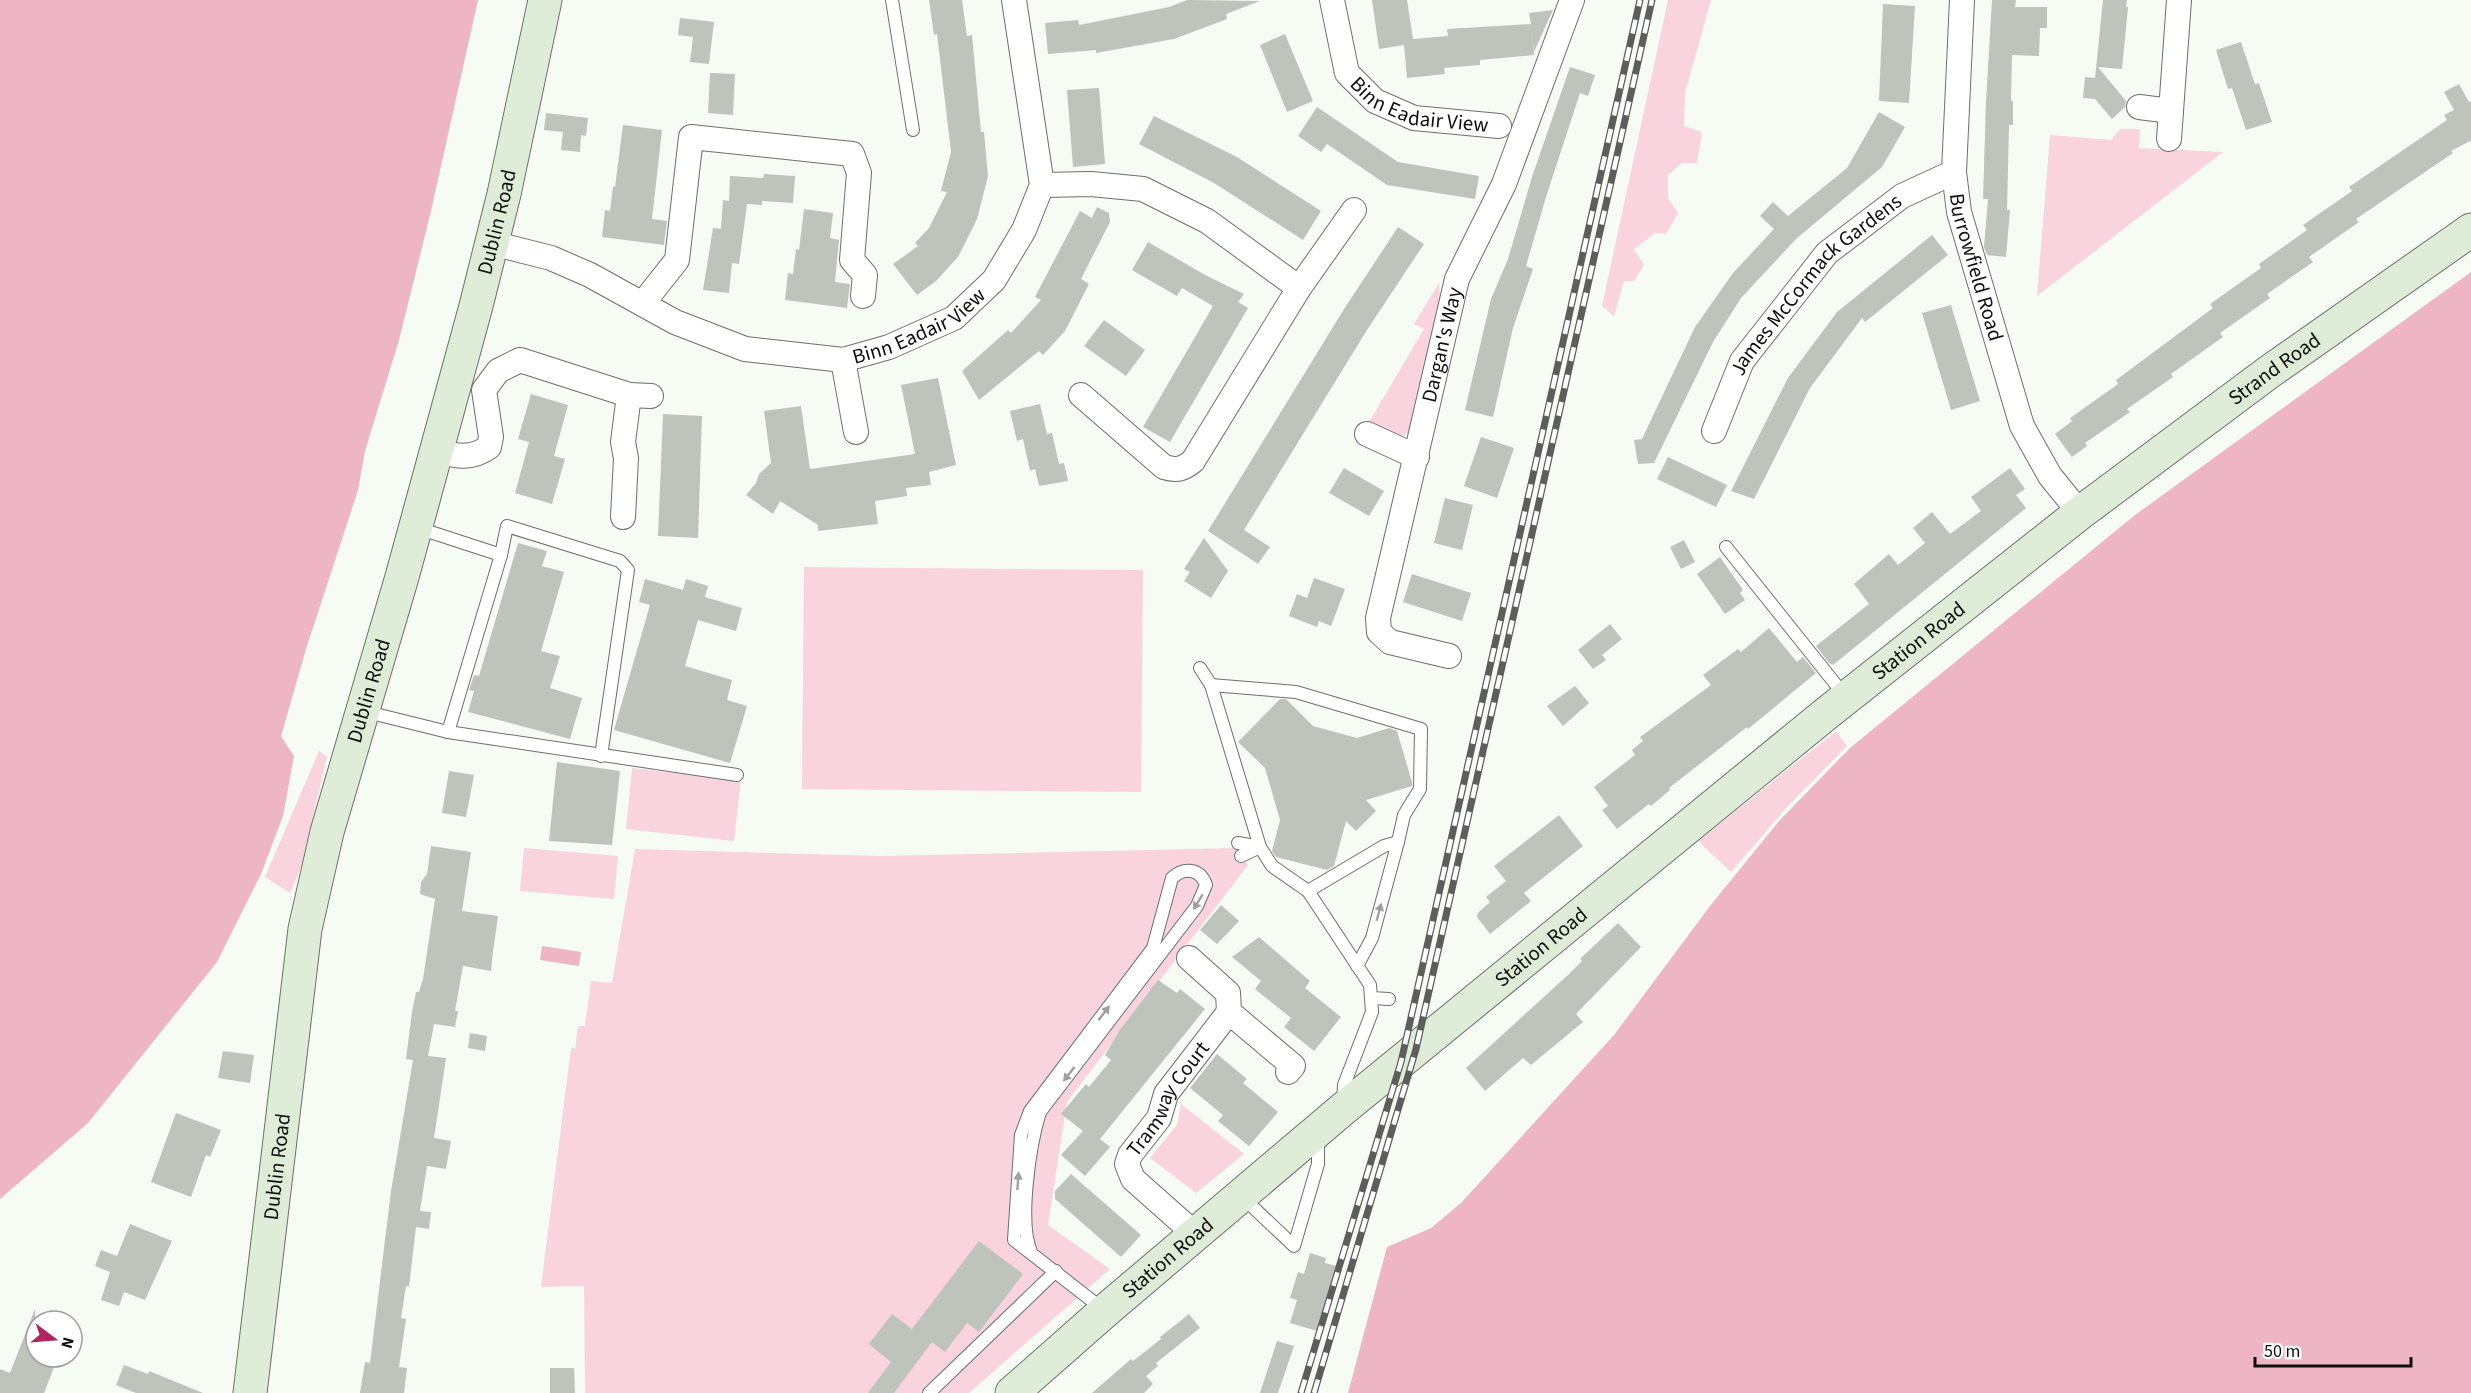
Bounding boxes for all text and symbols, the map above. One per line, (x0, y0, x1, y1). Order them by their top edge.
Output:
street label: Binn Eadair View (1343, 69, 1490, 140)
street label: Dublin Road (469, 167, 524, 278)
street label: James McCormack Gardens (1723, 186, 1908, 380)
street label: Burrowfield Road (1942, 191, 2011, 345)
street label: Binn Eadair View (849, 281, 992, 372)
street label: Dargan's Way (1414, 284, 1470, 405)
street label: Strand Road (2222, 325, 2327, 413)
street label: Station Road (1865, 594, 1972, 687)
street label: Dublin Road (339, 635, 398, 746)
one-way arrow (1193, 894, 1204, 910)
street label: Station Road (1488, 900, 1594, 994)
one-way arrow (1375, 903, 1384, 921)
one-way arrow (1098, 1005, 1110, 1021)
street label: Tramway Court (1119, 1035, 1217, 1163)
one-way arrow (1063, 1066, 1075, 1082)
street label: Dublin Road (256, 1112, 298, 1222)
one-way arrow (1013, 1172, 1022, 1191)
street label: Station Road (1115, 1210, 1220, 1306)
north arrow (24, 1309, 84, 1369)
scale bar (2255, 1330, 2411, 1368)
text: N (55, 1335, 79, 1351)
text: 50 m (2264, 1339, 2300, 1364)

